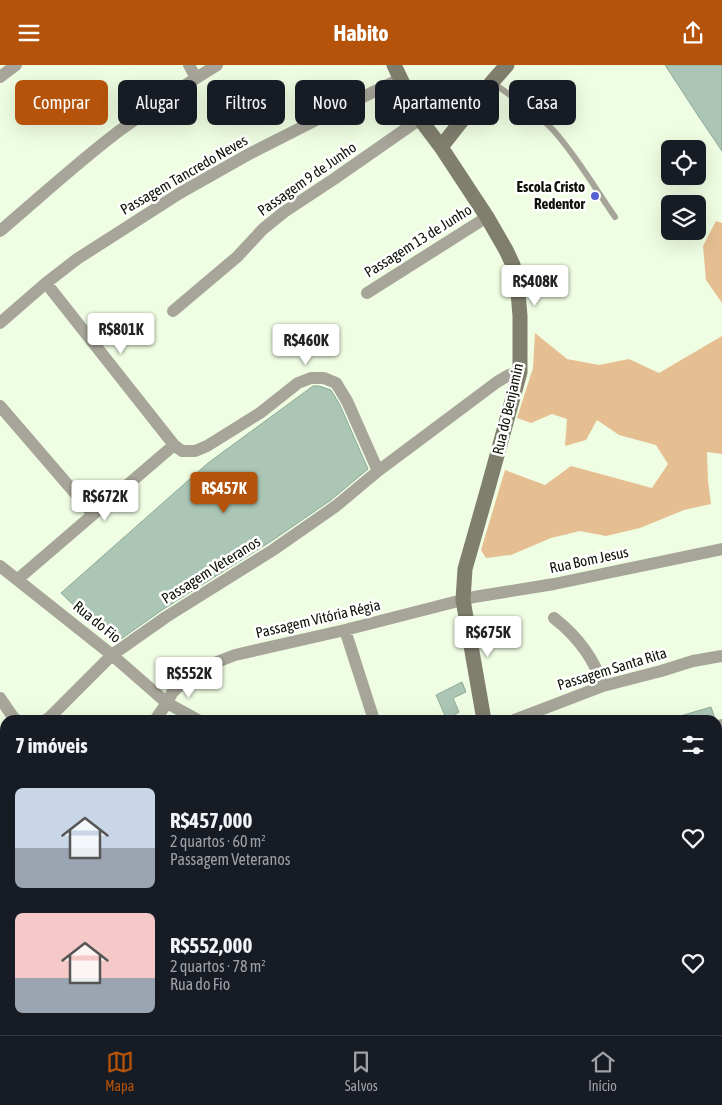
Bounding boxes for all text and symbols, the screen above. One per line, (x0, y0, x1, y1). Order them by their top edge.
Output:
icon: menu (15, 19, 43, 47)
icon: share (679, 19, 707, 47)
text: Habito (334, 20, 388, 46)
chip: Comprar (15, 80, 108, 125)
chip: Alugar (118, 80, 197, 125)
chip: Filtros (207, 80, 285, 125)
chip: Novo (295, 80, 365, 125)
chip: Apartamento (375, 80, 499, 125)
chip: Casa (509, 80, 576, 125)
street label: Passagem Tancredo Neves (117, 131, 250, 218)
street label: Passagem 9 de Junho (254, 138, 359, 219)
map controls (661, 140, 706, 240)
button: locate (661, 140, 706, 185)
place label: Escola Cristo Redentor (517, 178, 586, 212)
marker: Escola Cristo Redentor (589, 190, 601, 202)
button: layers (661, 195, 706, 240)
street label: Passagem 13 de Junho (361, 201, 474, 280)
pin: R$408K (494, 265, 576, 307)
text: R$408K (512, 272, 558, 290)
pin: R$801K (80, 313, 162, 355)
text: R$801K (98, 320, 144, 338)
pin: R$460K (265, 323, 347, 366)
text: R$460K (283, 331, 329, 349)
street label: Rua do Benjamin (489, 362, 526, 456)
pin: R$457K (183, 471, 265, 514)
pin: R$672K (64, 479, 146, 522)
text: R$457K (201, 479, 247, 497)
text: R$672K (82, 487, 128, 505)
street label: Passagem Veteranos (158, 532, 263, 607)
street label: Rua Bom Jesus (548, 543, 630, 576)
street label: Passagem Vitória Régia (254, 596, 382, 641)
street label: Rua do Fio (70, 597, 125, 646)
pin: R$675K (447, 615, 529, 658)
text: R$675K (465, 623, 511, 641)
street label: Passagem Santa Rita (555, 644, 669, 693)
pin: R$552K (148, 657, 230, 699)
text: R$552K (166, 664, 212, 682)
icon: filters (679, 731, 707, 759)
text: 7 imóveis (15, 733, 88, 757)
icon: home (55, 808, 115, 868)
text: R$457,000 (170, 808, 252, 832)
icon: heart (679, 824, 707, 852)
text: 2 quartos · 60 m² (170, 832, 266, 850)
text: Passagem Veteranos (170, 850, 290, 868)
icon: home (55, 933, 115, 993)
text: R$552,000 (170, 933, 252, 957)
icon: heart (679, 949, 707, 977)
text: 2 quartos · 78 m² (170, 957, 266, 975)
text: Rua do Fio (170, 975, 230, 993)
tab: Mapa (105, 1048, 134, 1094)
tab: Salvos (345, 1048, 378, 1094)
tab: Início (588, 1048, 617, 1094)

